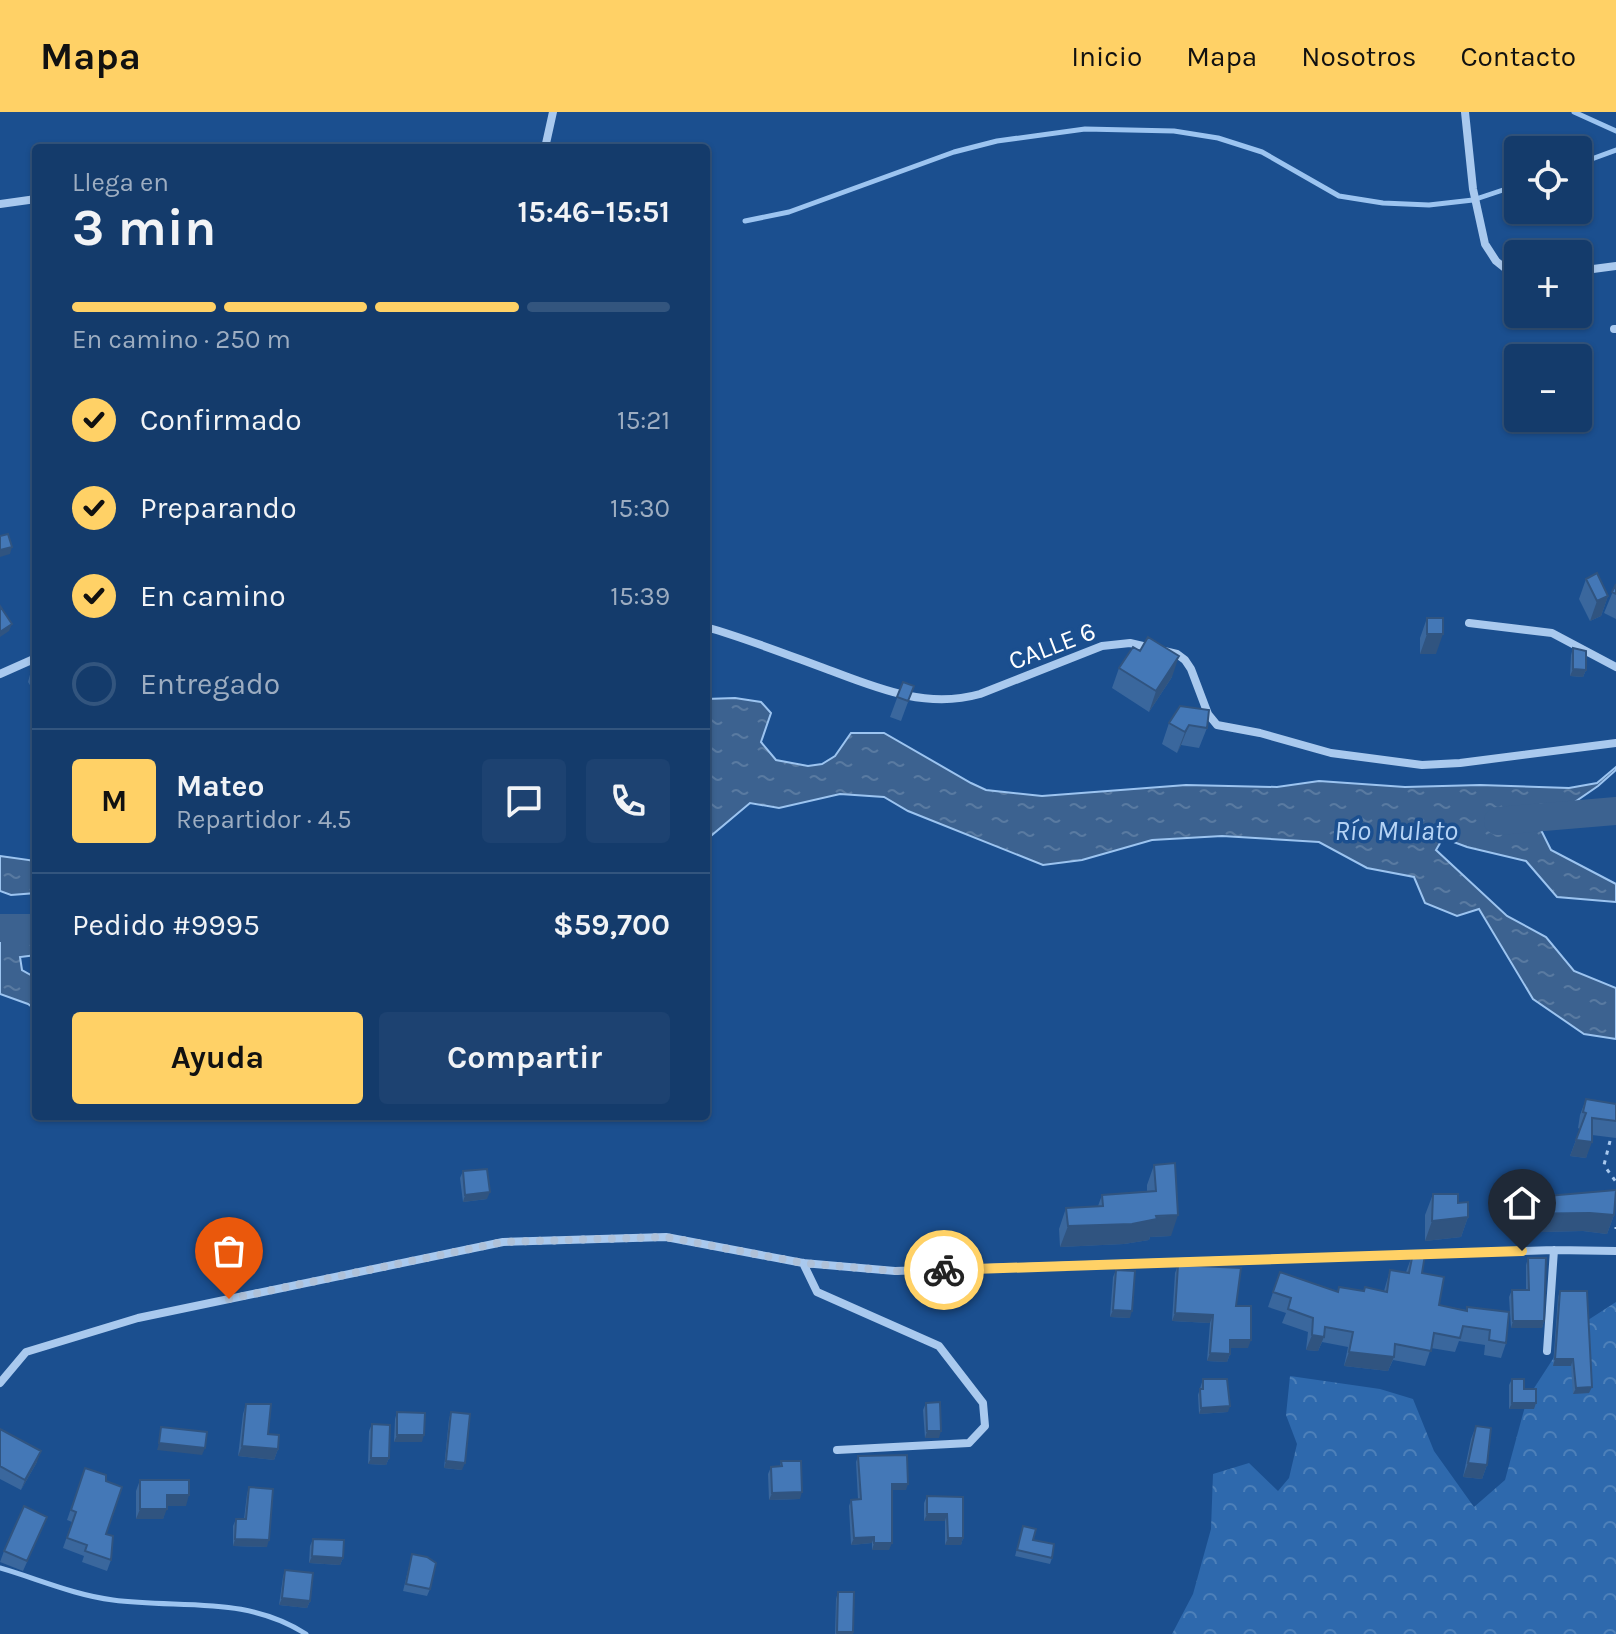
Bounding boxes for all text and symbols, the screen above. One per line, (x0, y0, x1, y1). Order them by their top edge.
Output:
text: Mapa (40, 34, 141, 79)
text: Inicio (1071, 40, 1142, 73)
text: Mapa (1186, 40, 1257, 73)
text: Nosotros (1301, 40, 1416, 73)
text: Contacto (1460, 40, 1576, 73)
map controls (1504, 136, 1592, 432)
button: locate (1504, 136, 1592, 224)
text: Llega en (72, 167, 169, 198)
text: 15:46–15:51 (518, 194, 670, 230)
text: 3 min (72, 197, 216, 258)
button: + (1504, 240, 1592, 328)
text: En camino · 250 m (72, 324, 291, 355)
button: − (1504, 344, 1592, 432)
icon: check (72, 398, 116, 442)
text: Confirmado (140, 402, 302, 438)
text: 15:21 (617, 405, 670, 436)
icon: check (72, 486, 116, 530)
text: Preparando (140, 490, 297, 526)
text: 15:30 (610, 493, 670, 524)
icon: check (72, 574, 116, 618)
text: En camino (140, 578, 286, 614)
text: 15:39 (610, 581, 670, 612)
street label: CALLE 6 (1004, 615, 1100, 677)
text: Entregado (140, 666, 280, 702)
button: chat (482, 759, 566, 843)
button: phone (586, 759, 670, 843)
text: Mateo (176, 768, 265, 804)
text: M (101, 783, 127, 819)
text: Repartidor · 4.5 (176, 804, 352, 835)
water label: Río Mulato (1334, 814, 1458, 847)
text: Pedido #9995 (72, 907, 260, 943)
text: $59,700 (553, 907, 670, 943)
button: Ayuda (72, 1012, 363, 1104)
button: Compartir (379, 1012, 670, 1104)
pin (1488, 1169, 1556, 1251)
icon: home (1500, 1181, 1544, 1225)
pin (195, 1217, 263, 1299)
icon: bag (207, 1229, 251, 1273)
courier (904, 1230, 984, 1310)
icon: bike (922, 1248, 966, 1292)

